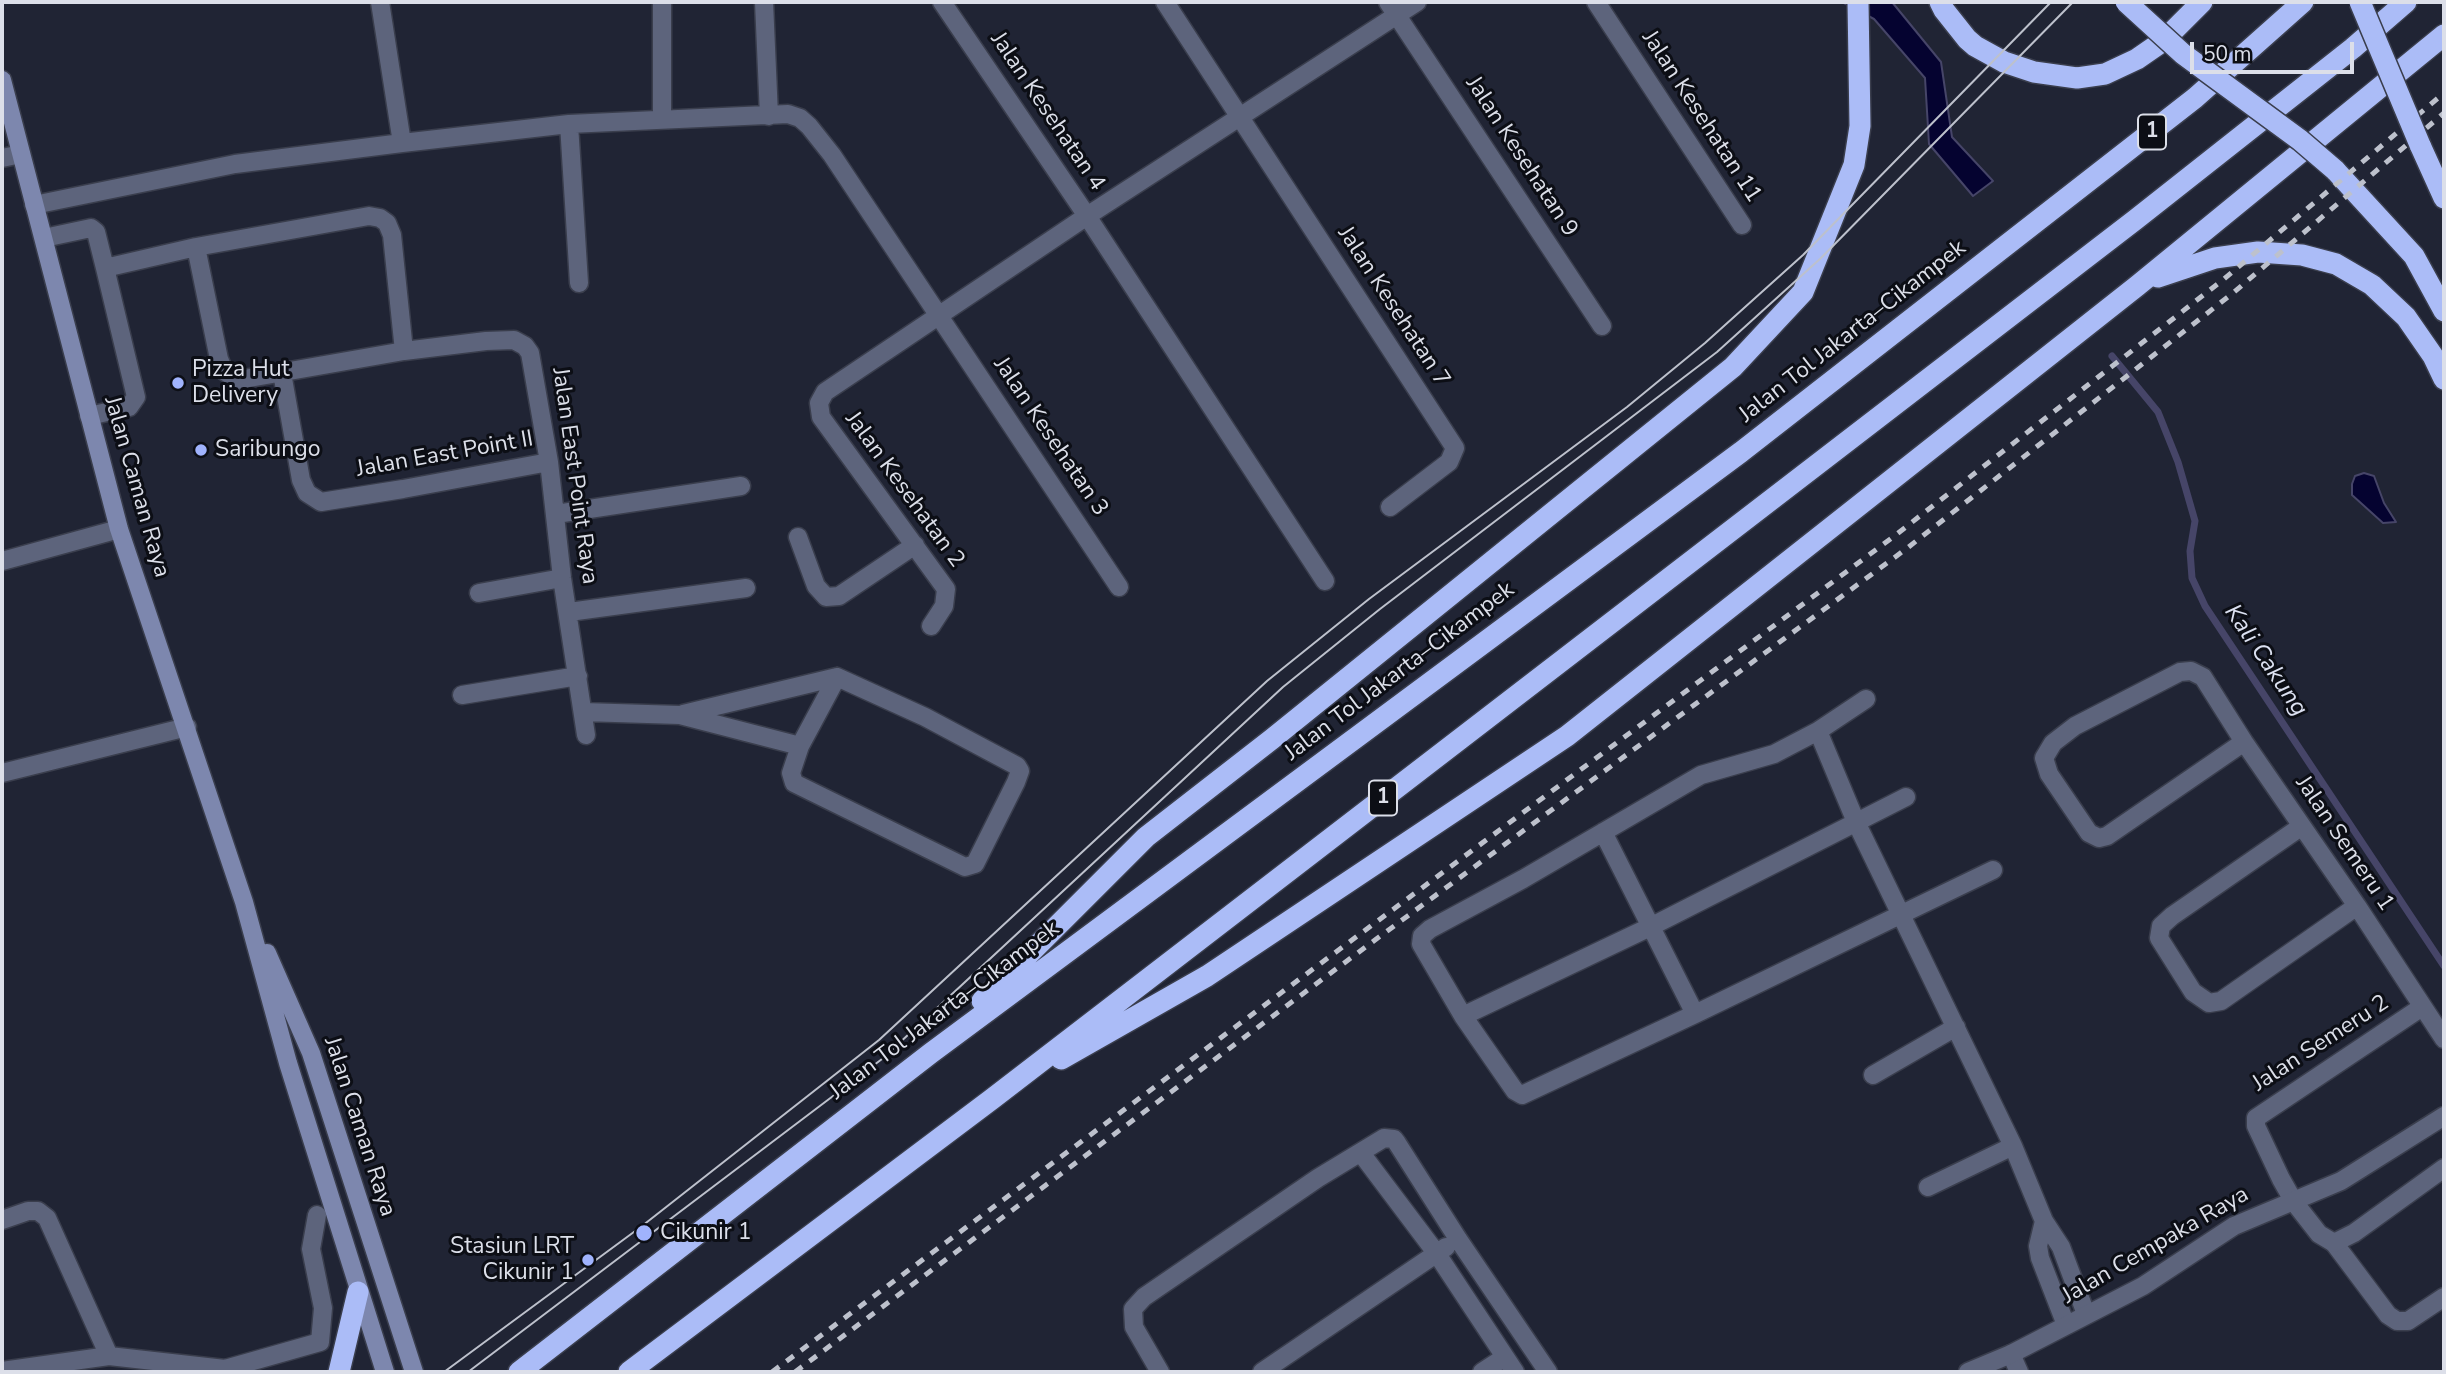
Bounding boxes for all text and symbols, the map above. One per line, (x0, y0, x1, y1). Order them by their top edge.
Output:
street label: Jalan Kesehatan 11 (1635, 26, 1767, 208)
street label: Jalan Kesehatan 4 (984, 27, 1110, 197)
scale bar (2194, 28, 2358, 72)
text: 50 m (2203, 40, 2252, 68)
street label: Jalan Kesehatan 9 (1459, 72, 1583, 242)
road number: 1 (2138, 114, 2166, 150)
street label: Jalan Kesehatan 7 (1331, 222, 1455, 392)
street label: Jalan Tol Jakarta–Cikampek (1734, 235, 1972, 429)
street label: Jalan Kesehatan 3 (987, 352, 1113, 522)
place label: Pizza Hut Delivery (192, 356, 290, 410)
street label: Jalan East Point Raya (545, 366, 603, 586)
marker: Pizza Hut Delivery (170, 375, 186, 391)
street label: Jalan Caman Raya (97, 393, 175, 581)
street label: Jalan Kesehatan 2 (838, 407, 970, 573)
street label: Jalan East Point II (355, 426, 535, 484)
place label: Saribungo (215, 436, 321, 464)
marker: Saribungo (193, 442, 209, 458)
street label: Jalan Tol Jakarta–Cikampek (1280, 577, 1520, 767)
water label: Kali Cakung (2217, 600, 2313, 722)
street label: Jalan Semeru 1 (2289, 771, 2399, 917)
road number: 1 (1369, 780, 1397, 816)
street label: Jalan Tol Jakarta–Cikampek (825, 916, 1065, 1106)
street label: Jalan Semeru 2 (2248, 990, 2394, 1098)
street label: Jalan Caman Raya (317, 1034, 401, 1220)
street label: Jalan Cempaka Raya (2058, 1181, 2254, 1311)
place label: Cikunir 1 (660, 1219, 752, 1247)
marker: Cikunir 1 (634, 1223, 654, 1243)
place label: Stasiun LRT Cikunir 1 (450, 1233, 574, 1287)
marker: Stasiun LRT Cikunir 1 (580, 1252, 596, 1268)

